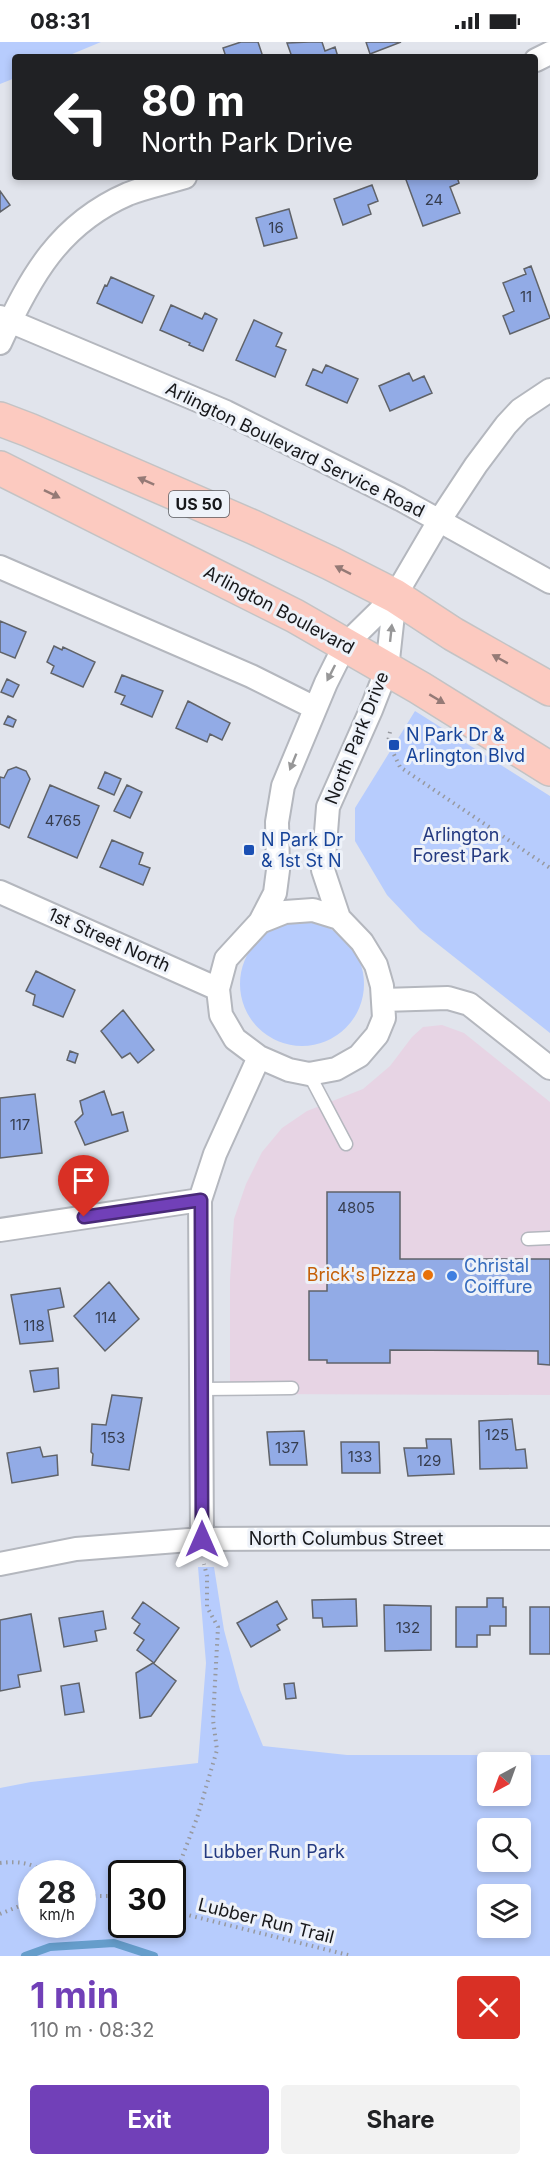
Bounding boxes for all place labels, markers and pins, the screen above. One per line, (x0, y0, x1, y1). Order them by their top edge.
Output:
place label: N Park Dr & Arlington Blvd (406, 724, 525, 766)
marker: N Park Dr & Arlington Blvd (387, 738, 401, 752)
place label: N Park Dr & 1st St N (261, 829, 343, 871)
marker: N Park Dr & 1st St N (242, 843, 256, 857)
pin (58, 1155, 109, 1217)
place label: Christal Coiffure (464, 1255, 533, 1297)
place label: Brick's Pizza (307, 1264, 416, 1285)
marker: Brick's Pizza (421, 1268, 435, 1282)
marker: Christal Coiffure (445, 1269, 459, 1283)

